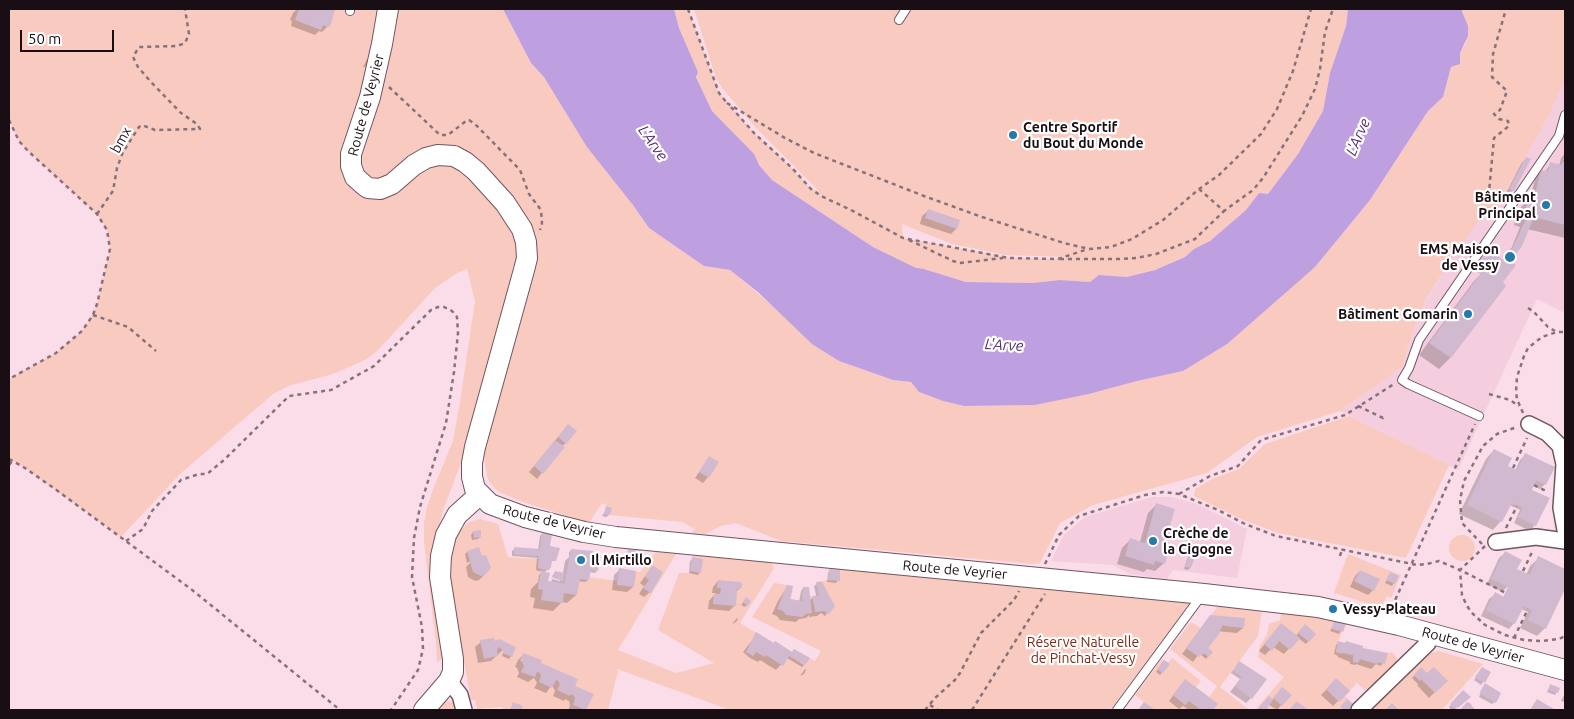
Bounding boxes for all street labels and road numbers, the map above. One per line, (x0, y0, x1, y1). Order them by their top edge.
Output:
street label: Route de Veyrier (344, 52, 388, 158)
street label: bmx (107, 124, 135, 156)
street label: Route de Veyrier (501, 501, 607, 543)
street label: Route de Veyrier (902, 557, 1008, 583)
street label: Route de Veyrier (1420, 623, 1526, 667)

